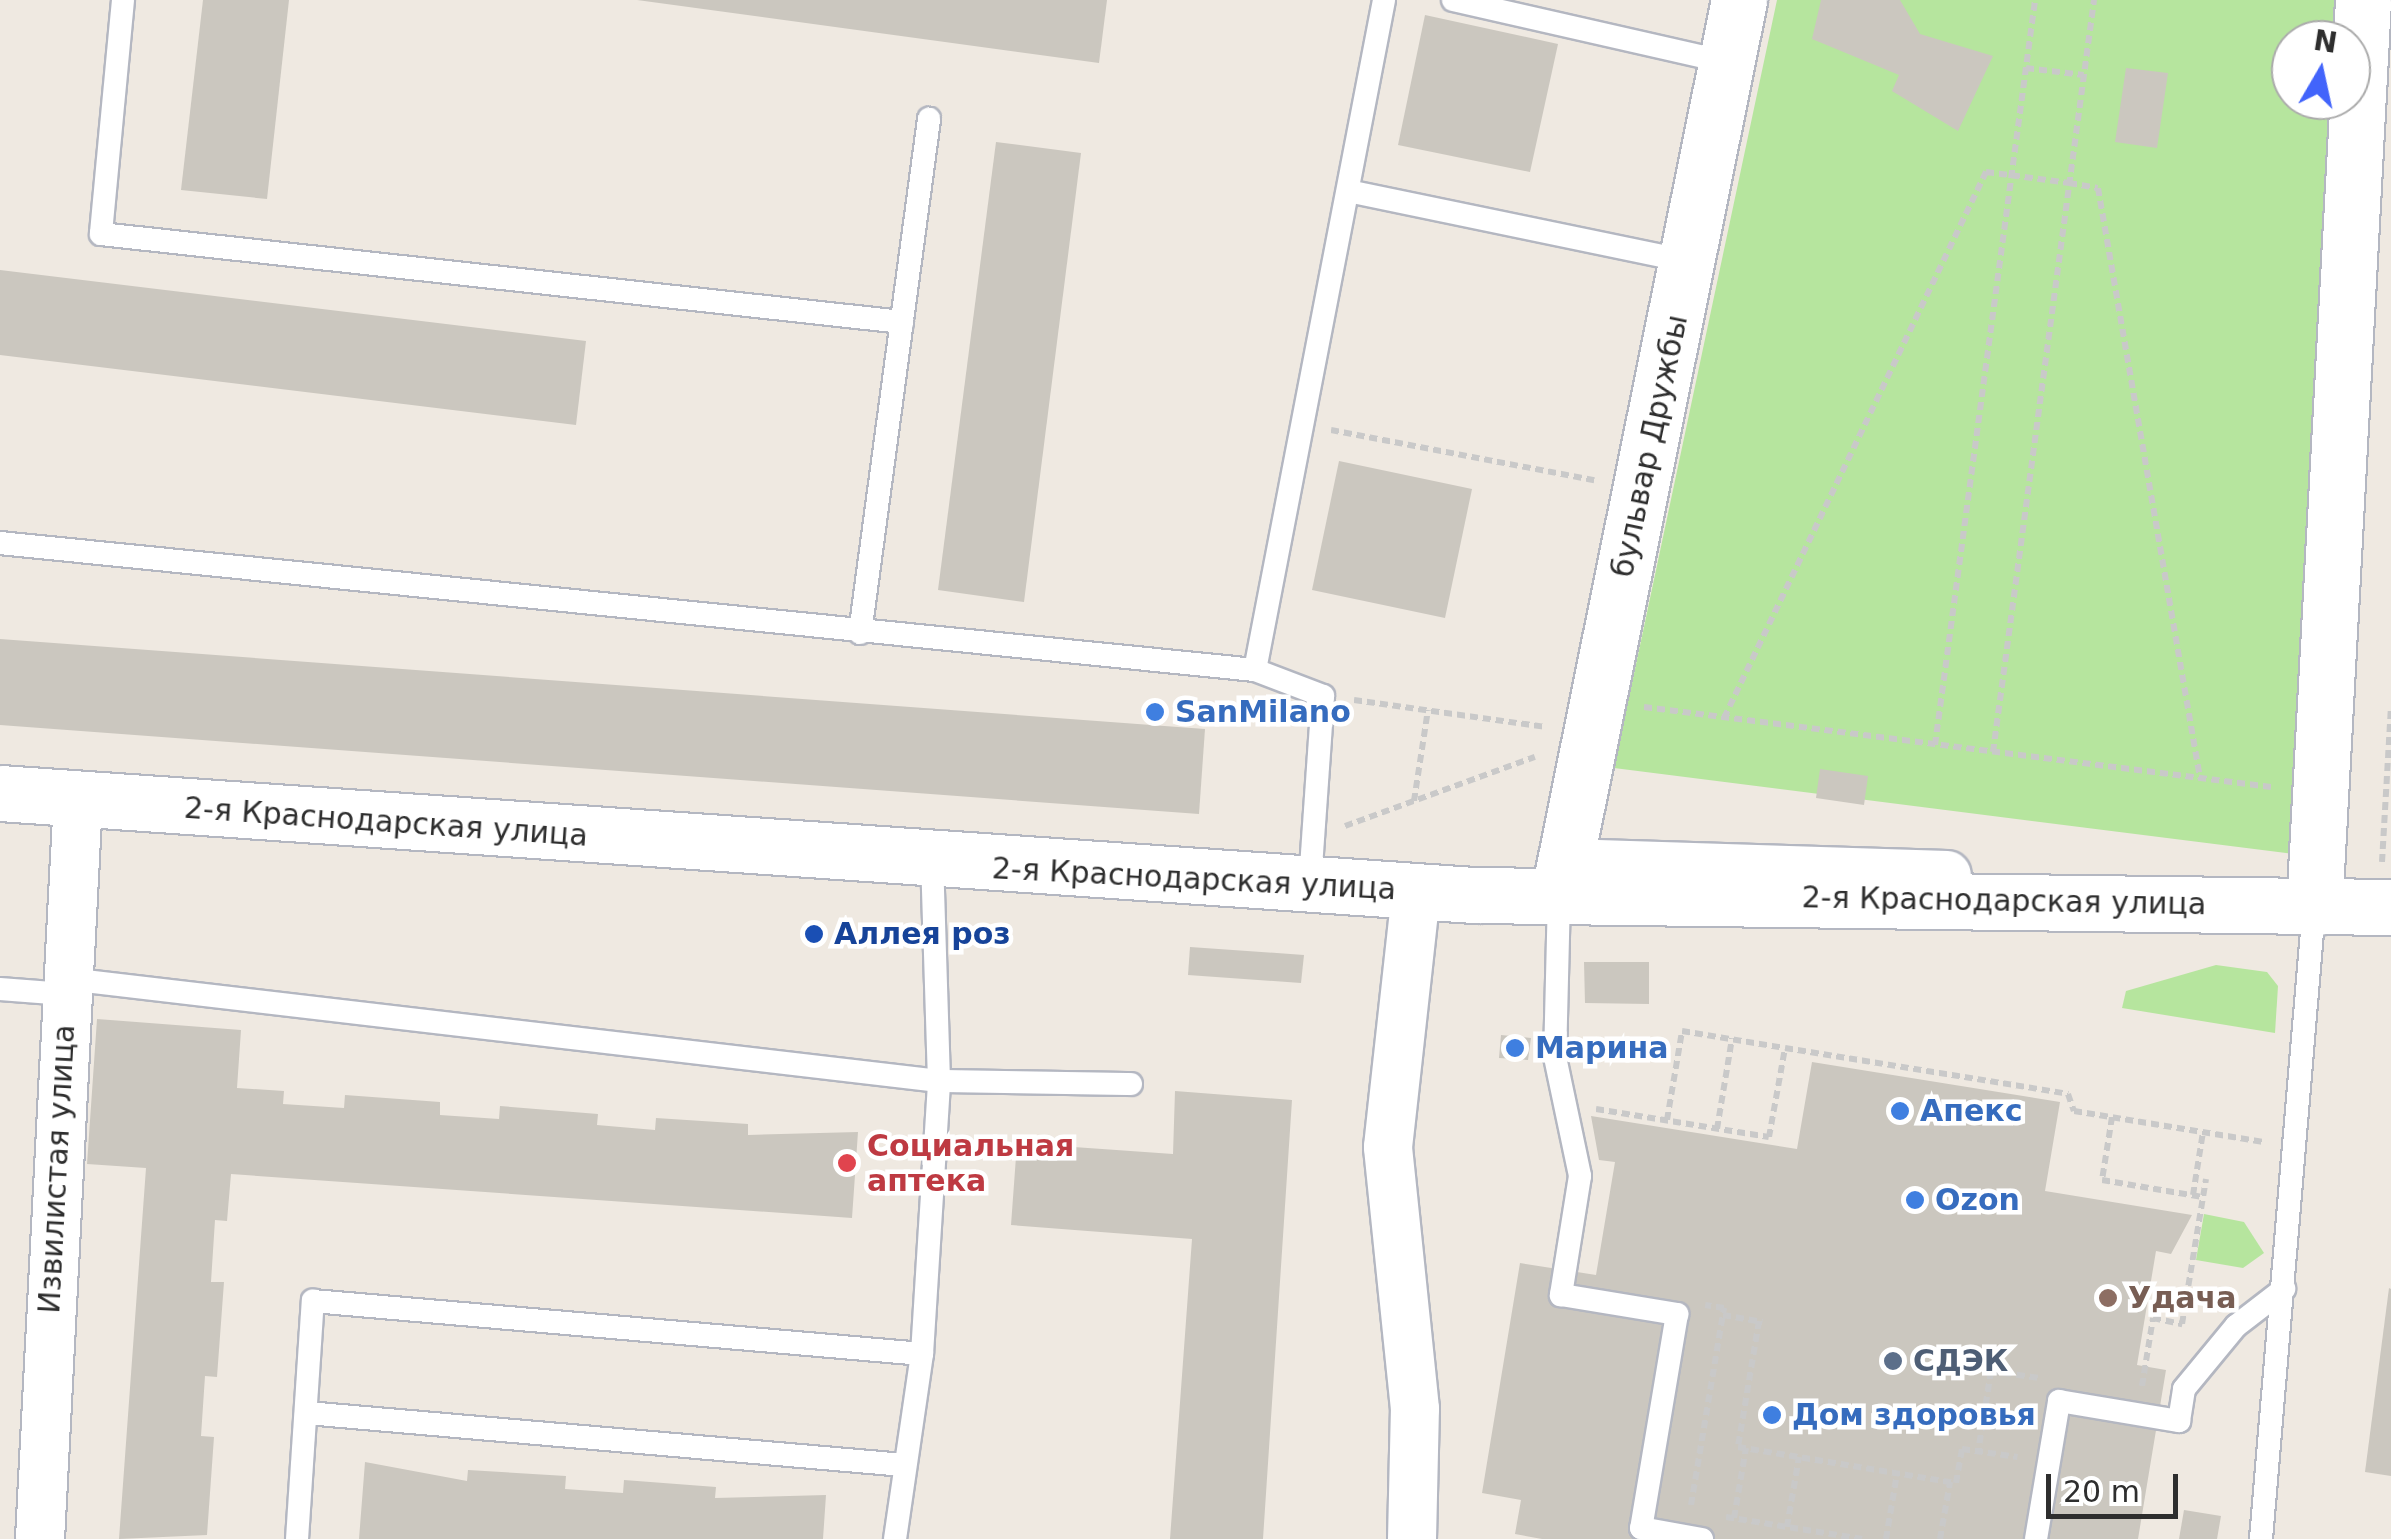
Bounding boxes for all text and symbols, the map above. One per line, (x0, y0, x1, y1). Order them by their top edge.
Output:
north arrow (2271, 20, 2371, 120)
text: N (2311, 24, 2340, 60)
street label: бульвар Дружбы (1605, 312, 1695, 580)
place label: SanMilano (1175, 694, 1351, 730)
marker: SanMilano (1144, 701, 1166, 723)
street label: 2-я Краснодарская улица (183, 790, 589, 854)
street label: 2-я Краснодарская улица (991, 850, 1397, 908)
street label: 2-я Краснодарская улица (1801, 879, 2207, 923)
place label: Аллея роз (834, 916, 1011, 952)
marker: Аллея роз (803, 923, 825, 945)
street label: Извилистая улица (31, 1024, 83, 1314)
place label: Марина (1535, 1030, 1669, 1066)
marker: Марина (1504, 1037, 1526, 1059)
place label: Апекс (1920, 1093, 2022, 1129)
marker: Апекс (1889, 1100, 1911, 1122)
place label: Социальная аптека (867, 1128, 1074, 1198)
marker: Социальная аптека (836, 1152, 858, 1174)
place label: Ozon (1935, 1182, 2020, 1218)
marker: Ozon (1904, 1189, 1926, 1211)
place label: Удача (2128, 1280, 2236, 1316)
marker: Удача (2097, 1287, 2119, 1309)
place label: СДЭК (1913, 1343, 2008, 1379)
marker: СДЭК (1882, 1350, 1904, 1372)
place label: Дом здоровья (1792, 1397, 2036, 1433)
marker: Дом здоровья (1761, 1404, 1783, 1426)
scale bar (2051, 1454, 2184, 1516)
text: 20 m (2063, 1474, 2140, 1509)

